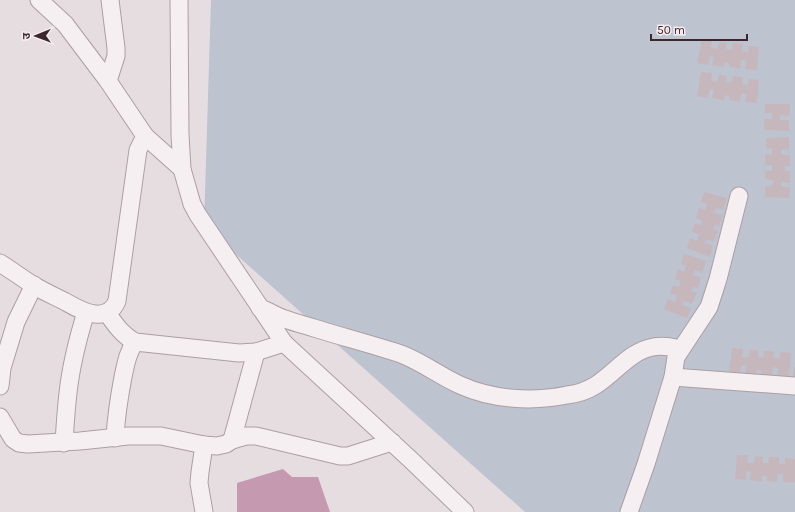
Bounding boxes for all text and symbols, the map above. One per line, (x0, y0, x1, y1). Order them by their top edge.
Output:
north arrow (16, 16, 56, 56)
scale bar (651, 16, 747, 42)
text: 50 m (657, 23, 685, 37)
text: उ (20, 32, 33, 39)

